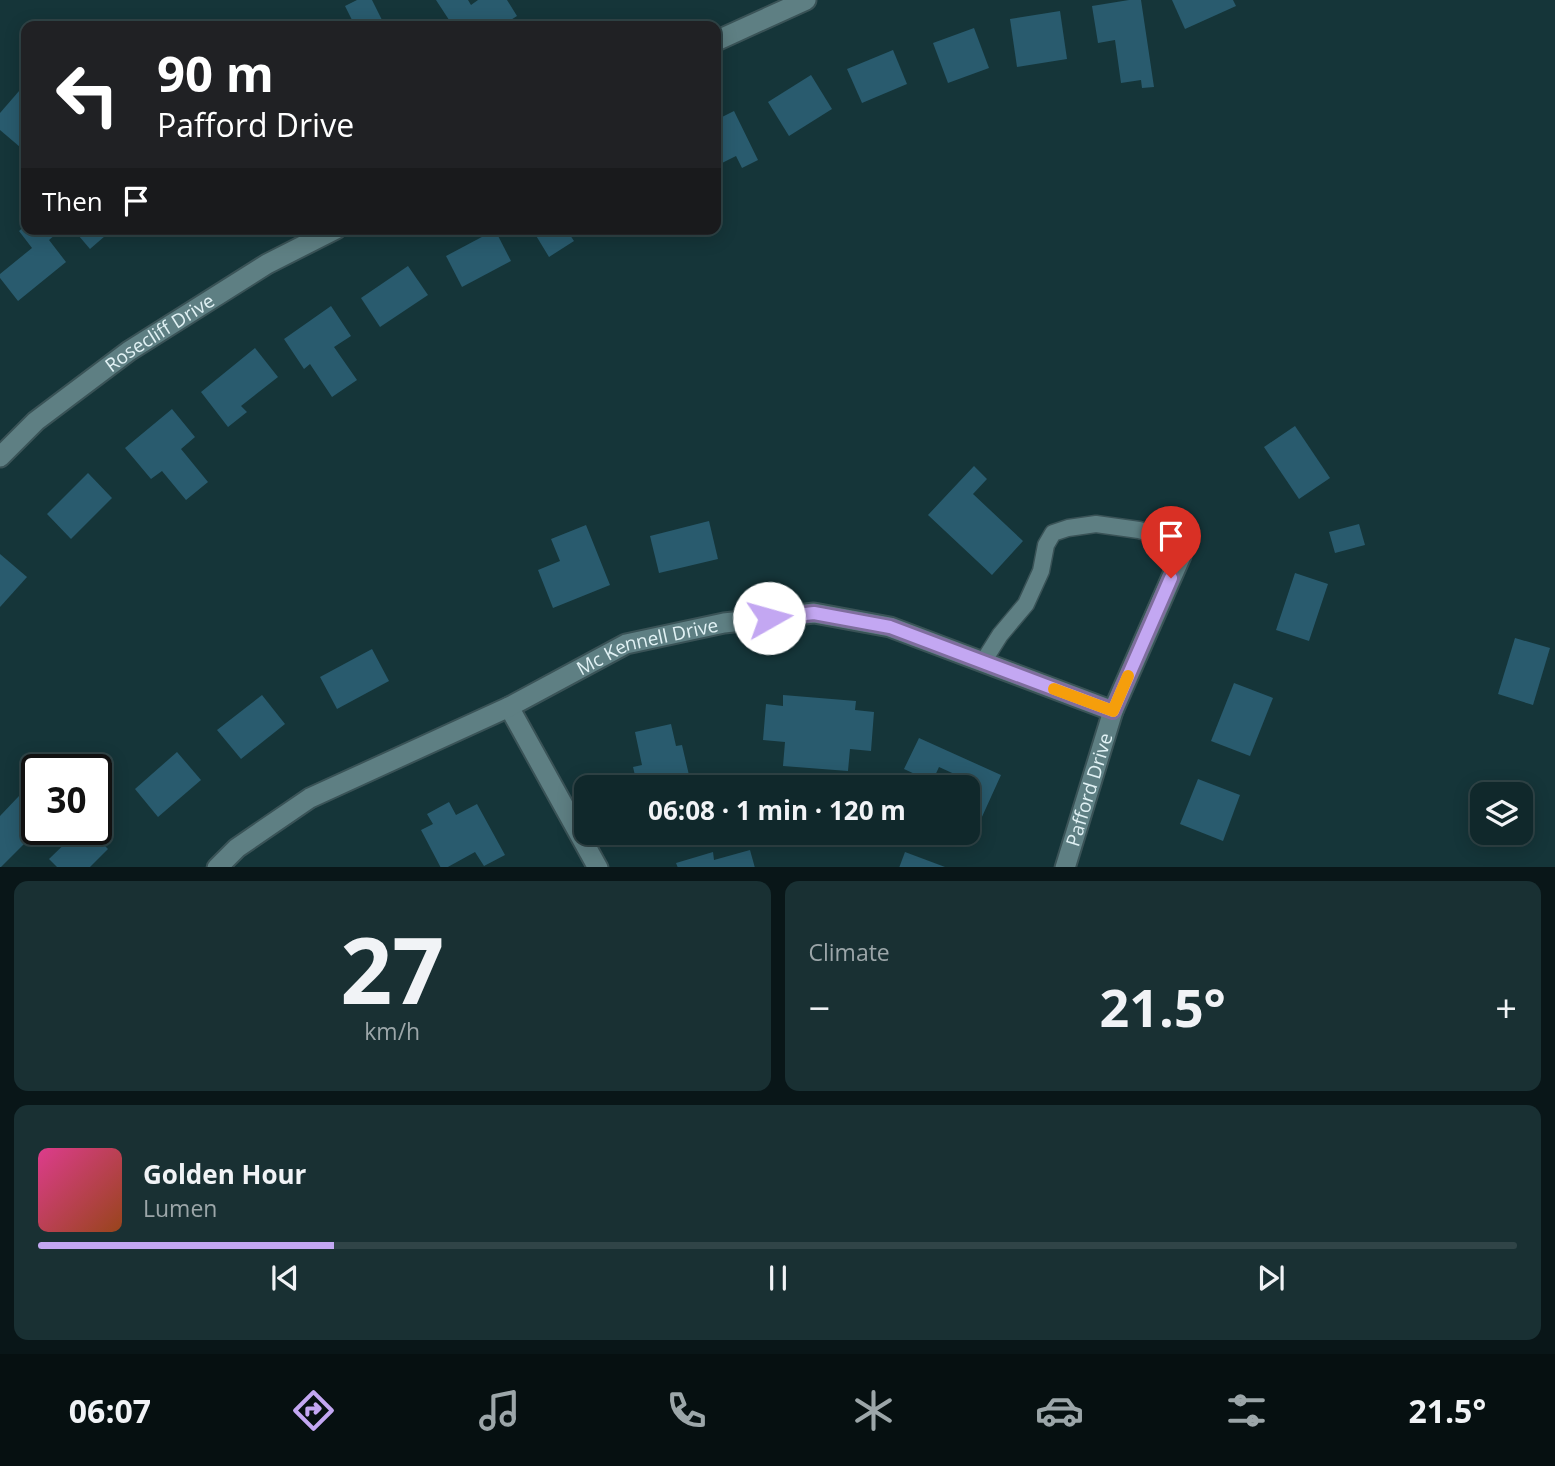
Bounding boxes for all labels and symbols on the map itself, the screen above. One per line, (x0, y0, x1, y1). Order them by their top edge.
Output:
street label: Rosecliff Drive (99, 287, 219, 378)
pin (1141, 506, 1201, 578)
position arrow (732, 581, 806, 655)
street label: Mc Kennell Drive (572, 612, 720, 681)
street label: Pafford Drive (1059, 730, 1119, 849)
speed limit sign: 30 (21, 754, 112, 845)

